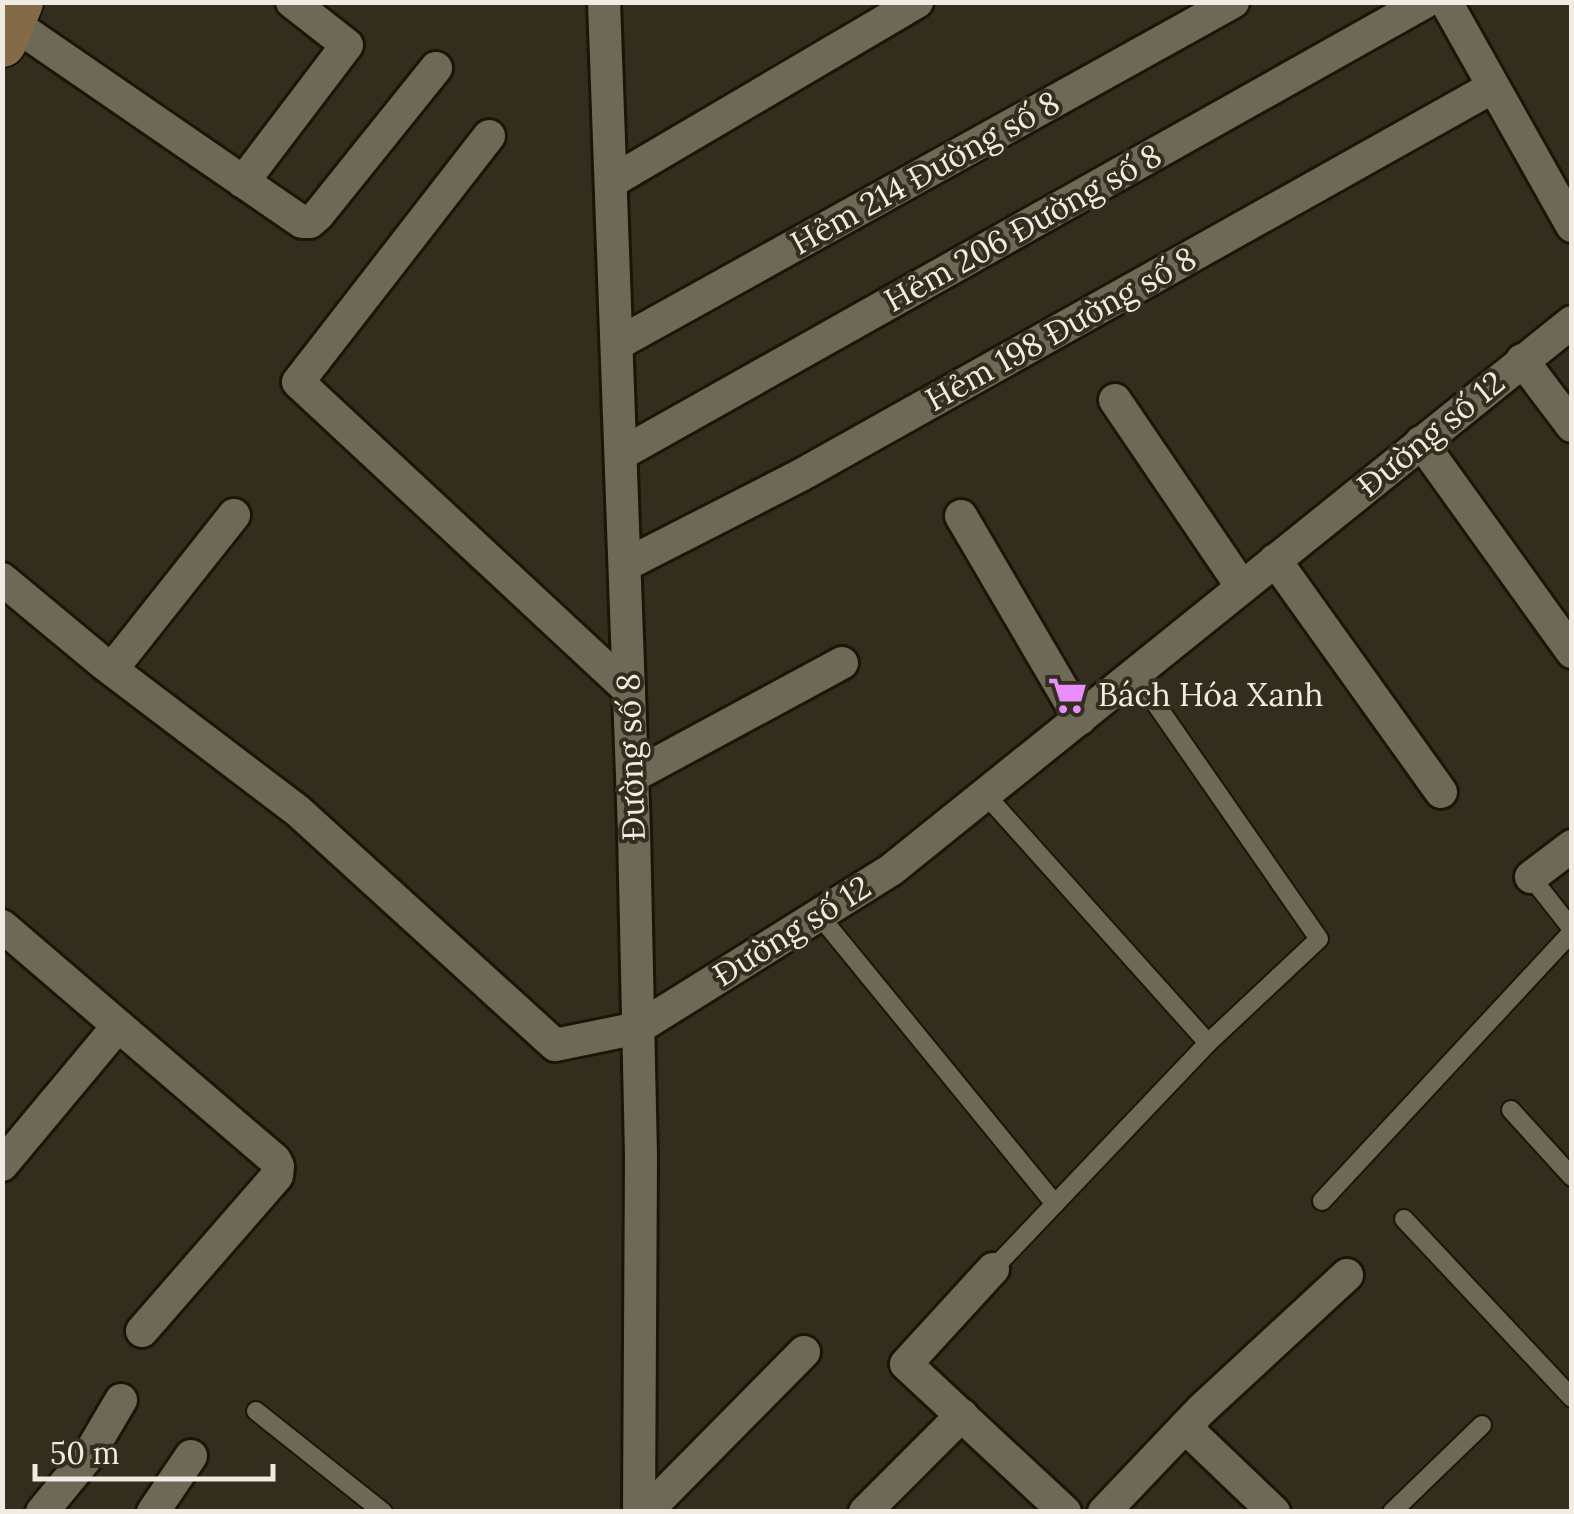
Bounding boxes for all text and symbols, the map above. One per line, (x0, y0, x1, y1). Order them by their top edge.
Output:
street label: Hẻm 214 Đường số 8 (783, 82, 1066, 263)
street label: Hẻm 206 Đường số 8 (877, 134, 1168, 321)
street label: Hẻm 198 Đường số 8 (918, 237, 1203, 420)
street label: Đường số 12 (1349, 362, 1513, 506)
street label: Đường số 8 (607, 673, 654, 841)
supermarket icon: Bách Hóa Xanh (1047, 674, 1089, 716)
place label: Bách Hóa Xanh (1098, 674, 1324, 715)
street label: Đường số 12 (705, 866, 878, 995)
scale bar (35, 1419, 272, 1481)
text: 50 m (50, 1434, 120, 1472)

